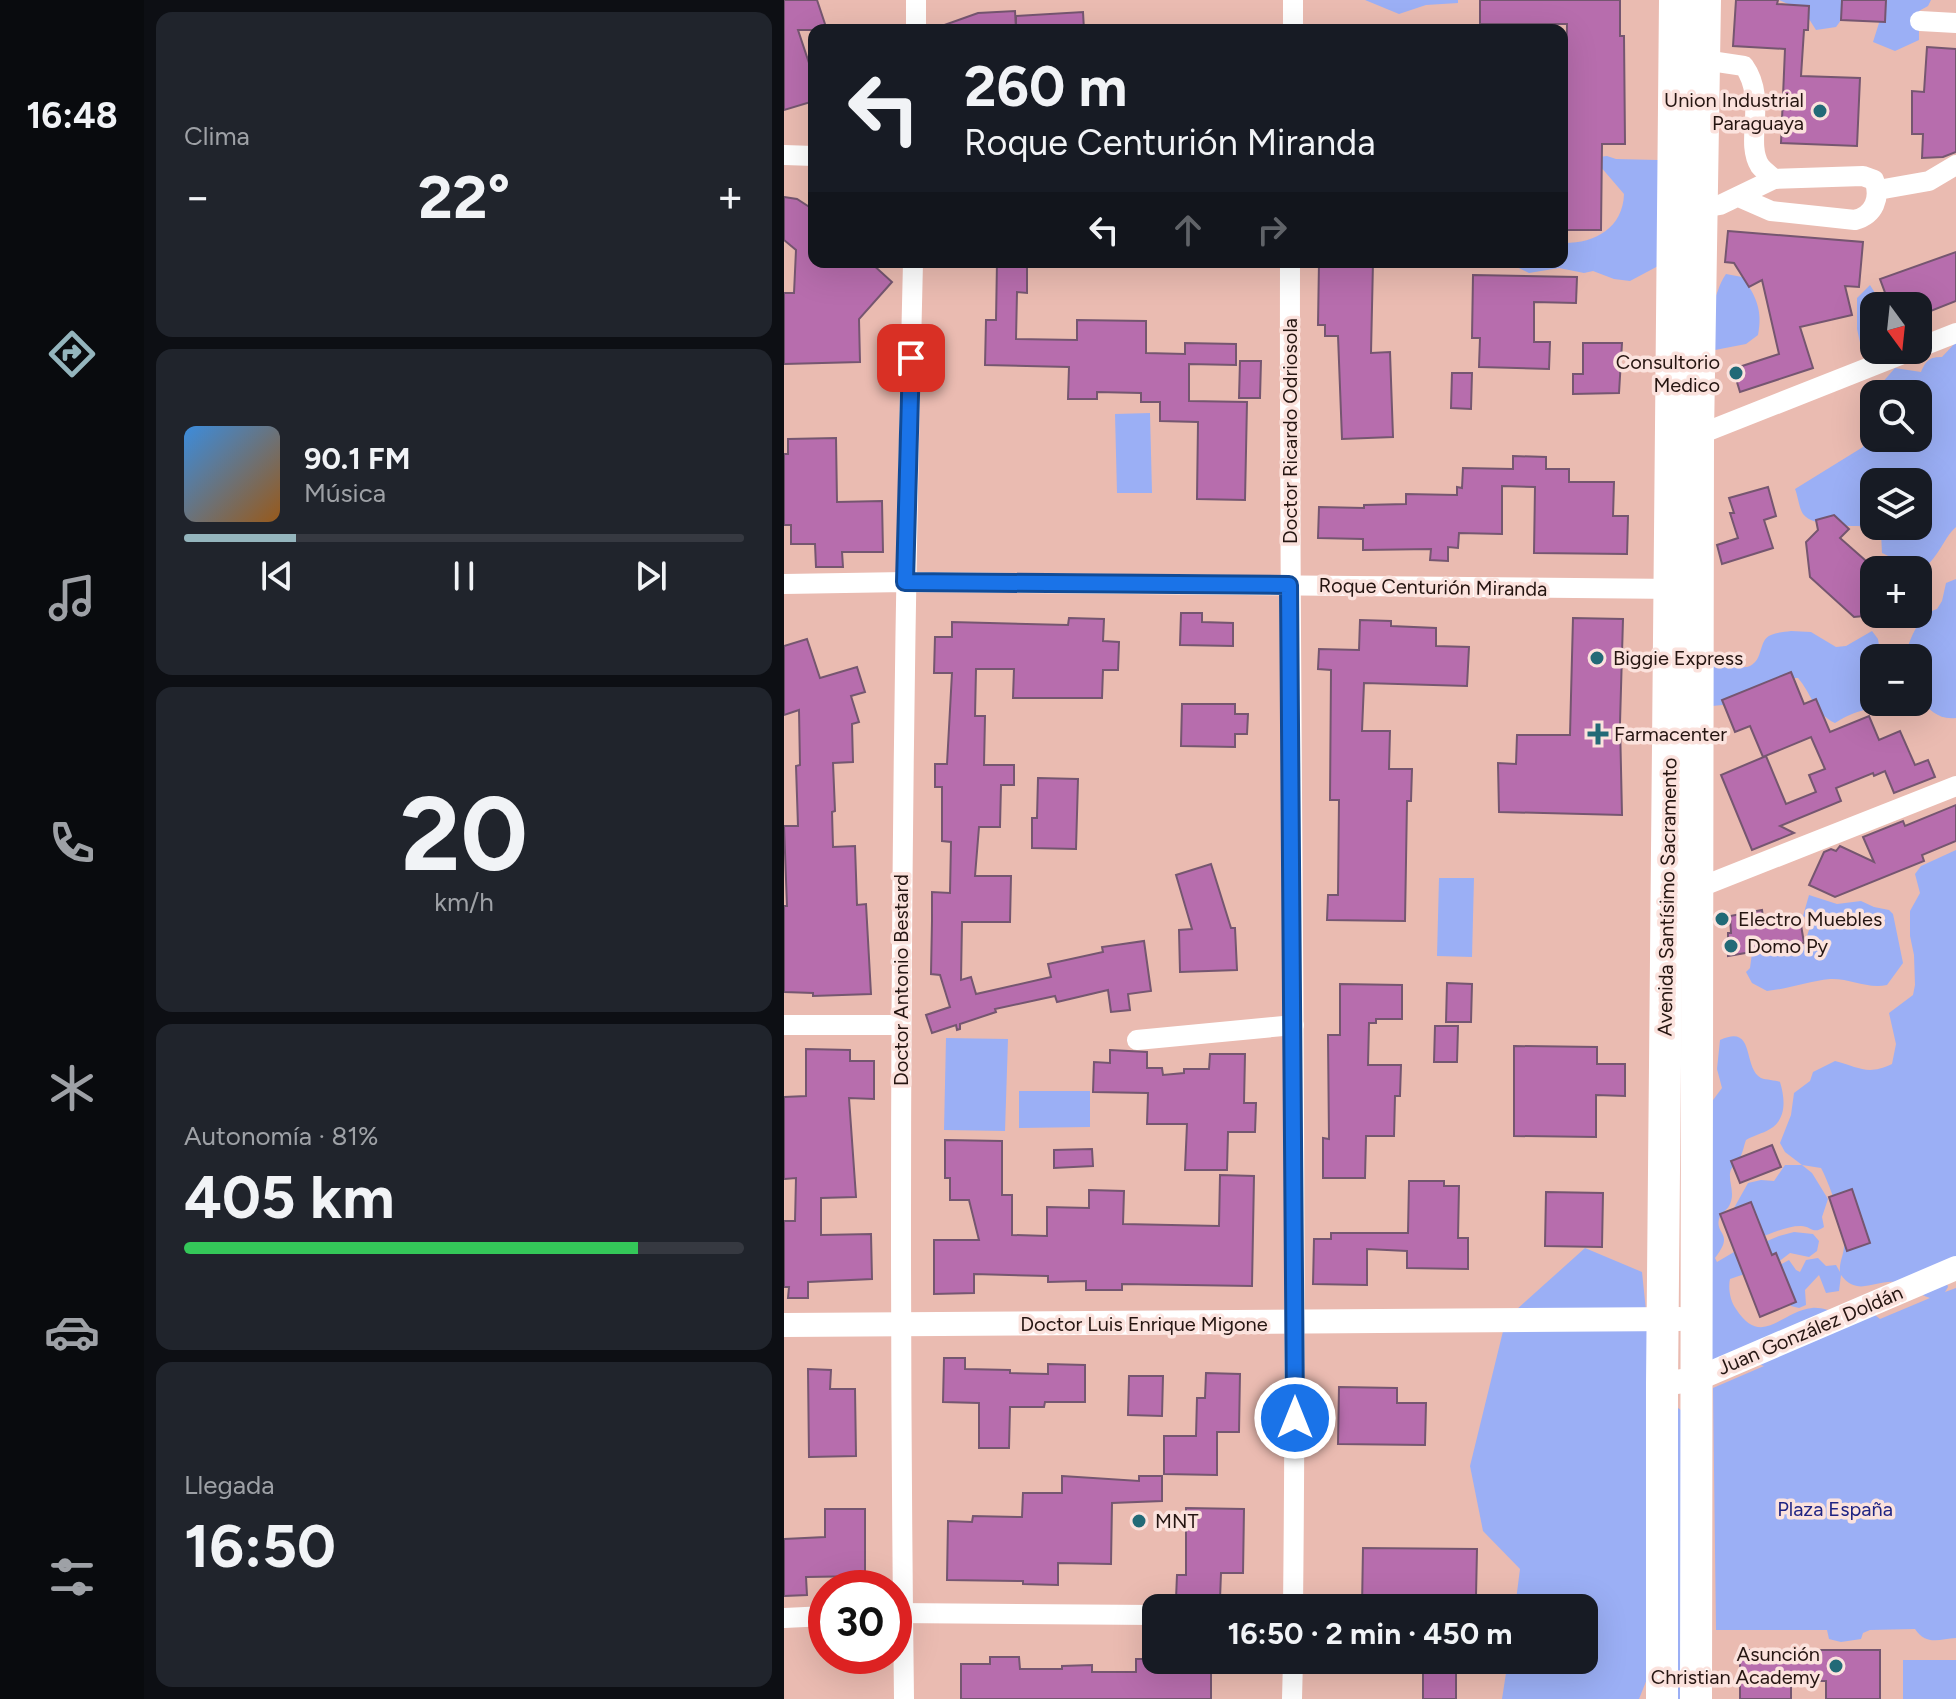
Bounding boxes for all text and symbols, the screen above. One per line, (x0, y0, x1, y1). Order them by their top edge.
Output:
text: 260 m (964, 53, 1127, 120)
icon: left (832, 56, 936, 160)
place label: Union Industrial Paraguaya (1664, 88, 1804, 135)
text: 16:48 (26, 94, 118, 137)
marker: Union Industrial Paraguaya (1811, 102, 1829, 120)
text: Clima (184, 120, 250, 152)
text: Roque Centurión Miranda (964, 121, 1376, 164)
text: 22° (418, 161, 510, 233)
text: − (184, 170, 211, 223)
text: + (717, 170, 744, 223)
icon: left (1082, 208, 1126, 252)
icon: ahead (1166, 208, 1210, 252)
icon: right (1250, 208, 1294, 252)
north arrow (1860, 292, 1932, 364)
map controls (1860, 292, 1932, 716)
street label: Doctor Ricardo Odriosola (1278, 318, 1302, 544)
pin (877, 324, 945, 392)
icon: directions (44, 326, 100, 382)
icon: arrive (889, 336, 933, 380)
place label: Consultorio Medico (1616, 350, 1720, 397)
marker: Consultorio Medico (1727, 364, 1745, 382)
button: search (1860, 380, 1932, 452)
text: 90.1 FM (304, 440, 410, 477)
button: layers (1860, 468, 1932, 540)
text: Música (304, 477, 386, 509)
icon: previous (255, 554, 299, 598)
icon: pause (442, 554, 486, 598)
icon: next (629, 554, 673, 598)
button: + (1860, 556, 1932, 628)
icon: music (44, 570, 100, 626)
street label: Roque Centurión Miranda (1318, 573, 1548, 601)
button: − (1860, 644, 1932, 716)
place label: Biggie Express (1613, 646, 1743, 670)
marker: Biggie Express (1588, 649, 1606, 667)
place label: Farmacenter (1614, 722, 1727, 746)
marker: Farmacenter (1589, 725, 1607, 743)
street label: Avenida Santísimo Sacramento (1653, 757, 1681, 1037)
text: 20 (400, 771, 528, 896)
icon: phone (44, 815, 100, 871)
street label: Doctor Antonio Bestard (889, 874, 913, 1086)
text: km/h (434, 886, 494, 918)
place label: Electro Muebles (1738, 907, 1882, 931)
marker: Electro Muebles (1713, 910, 1731, 928)
place label: Domo Py (1747, 934, 1829, 958)
marker: Domo Py (1722, 937, 1740, 955)
icon: climate (44, 1060, 100, 1116)
text: Autonomía · 81% (184, 1120, 379, 1152)
text: 405 km (184, 1161, 395, 1233)
street label: Juan González Doldán (1714, 1280, 1906, 1380)
icon: car (44, 1304, 100, 1360)
street label: Doctor Luis Enrique Migone (1020, 1312, 1268, 1336)
position arrow (1253, 1376, 1337, 1460)
text: Llegada (184, 1469, 274, 1501)
park label: Plaza España (1777, 1497, 1893, 1521)
place label: MNT (1155, 1509, 1198, 1533)
text: 16:50 (184, 1510, 336, 1582)
marker: MNT (1130, 1512, 1148, 1530)
icon: filters (44, 1549, 100, 1605)
speed limit sign: 30 (808, 1570, 912, 1674)
text: 16:50 · 2 min · 450 m (1228, 1615, 1512, 1652)
place label: Asunción Christian Academy (1651, 1642, 1820, 1689)
marker: Asunción Christian Academy (1827, 1657, 1845, 1675)

